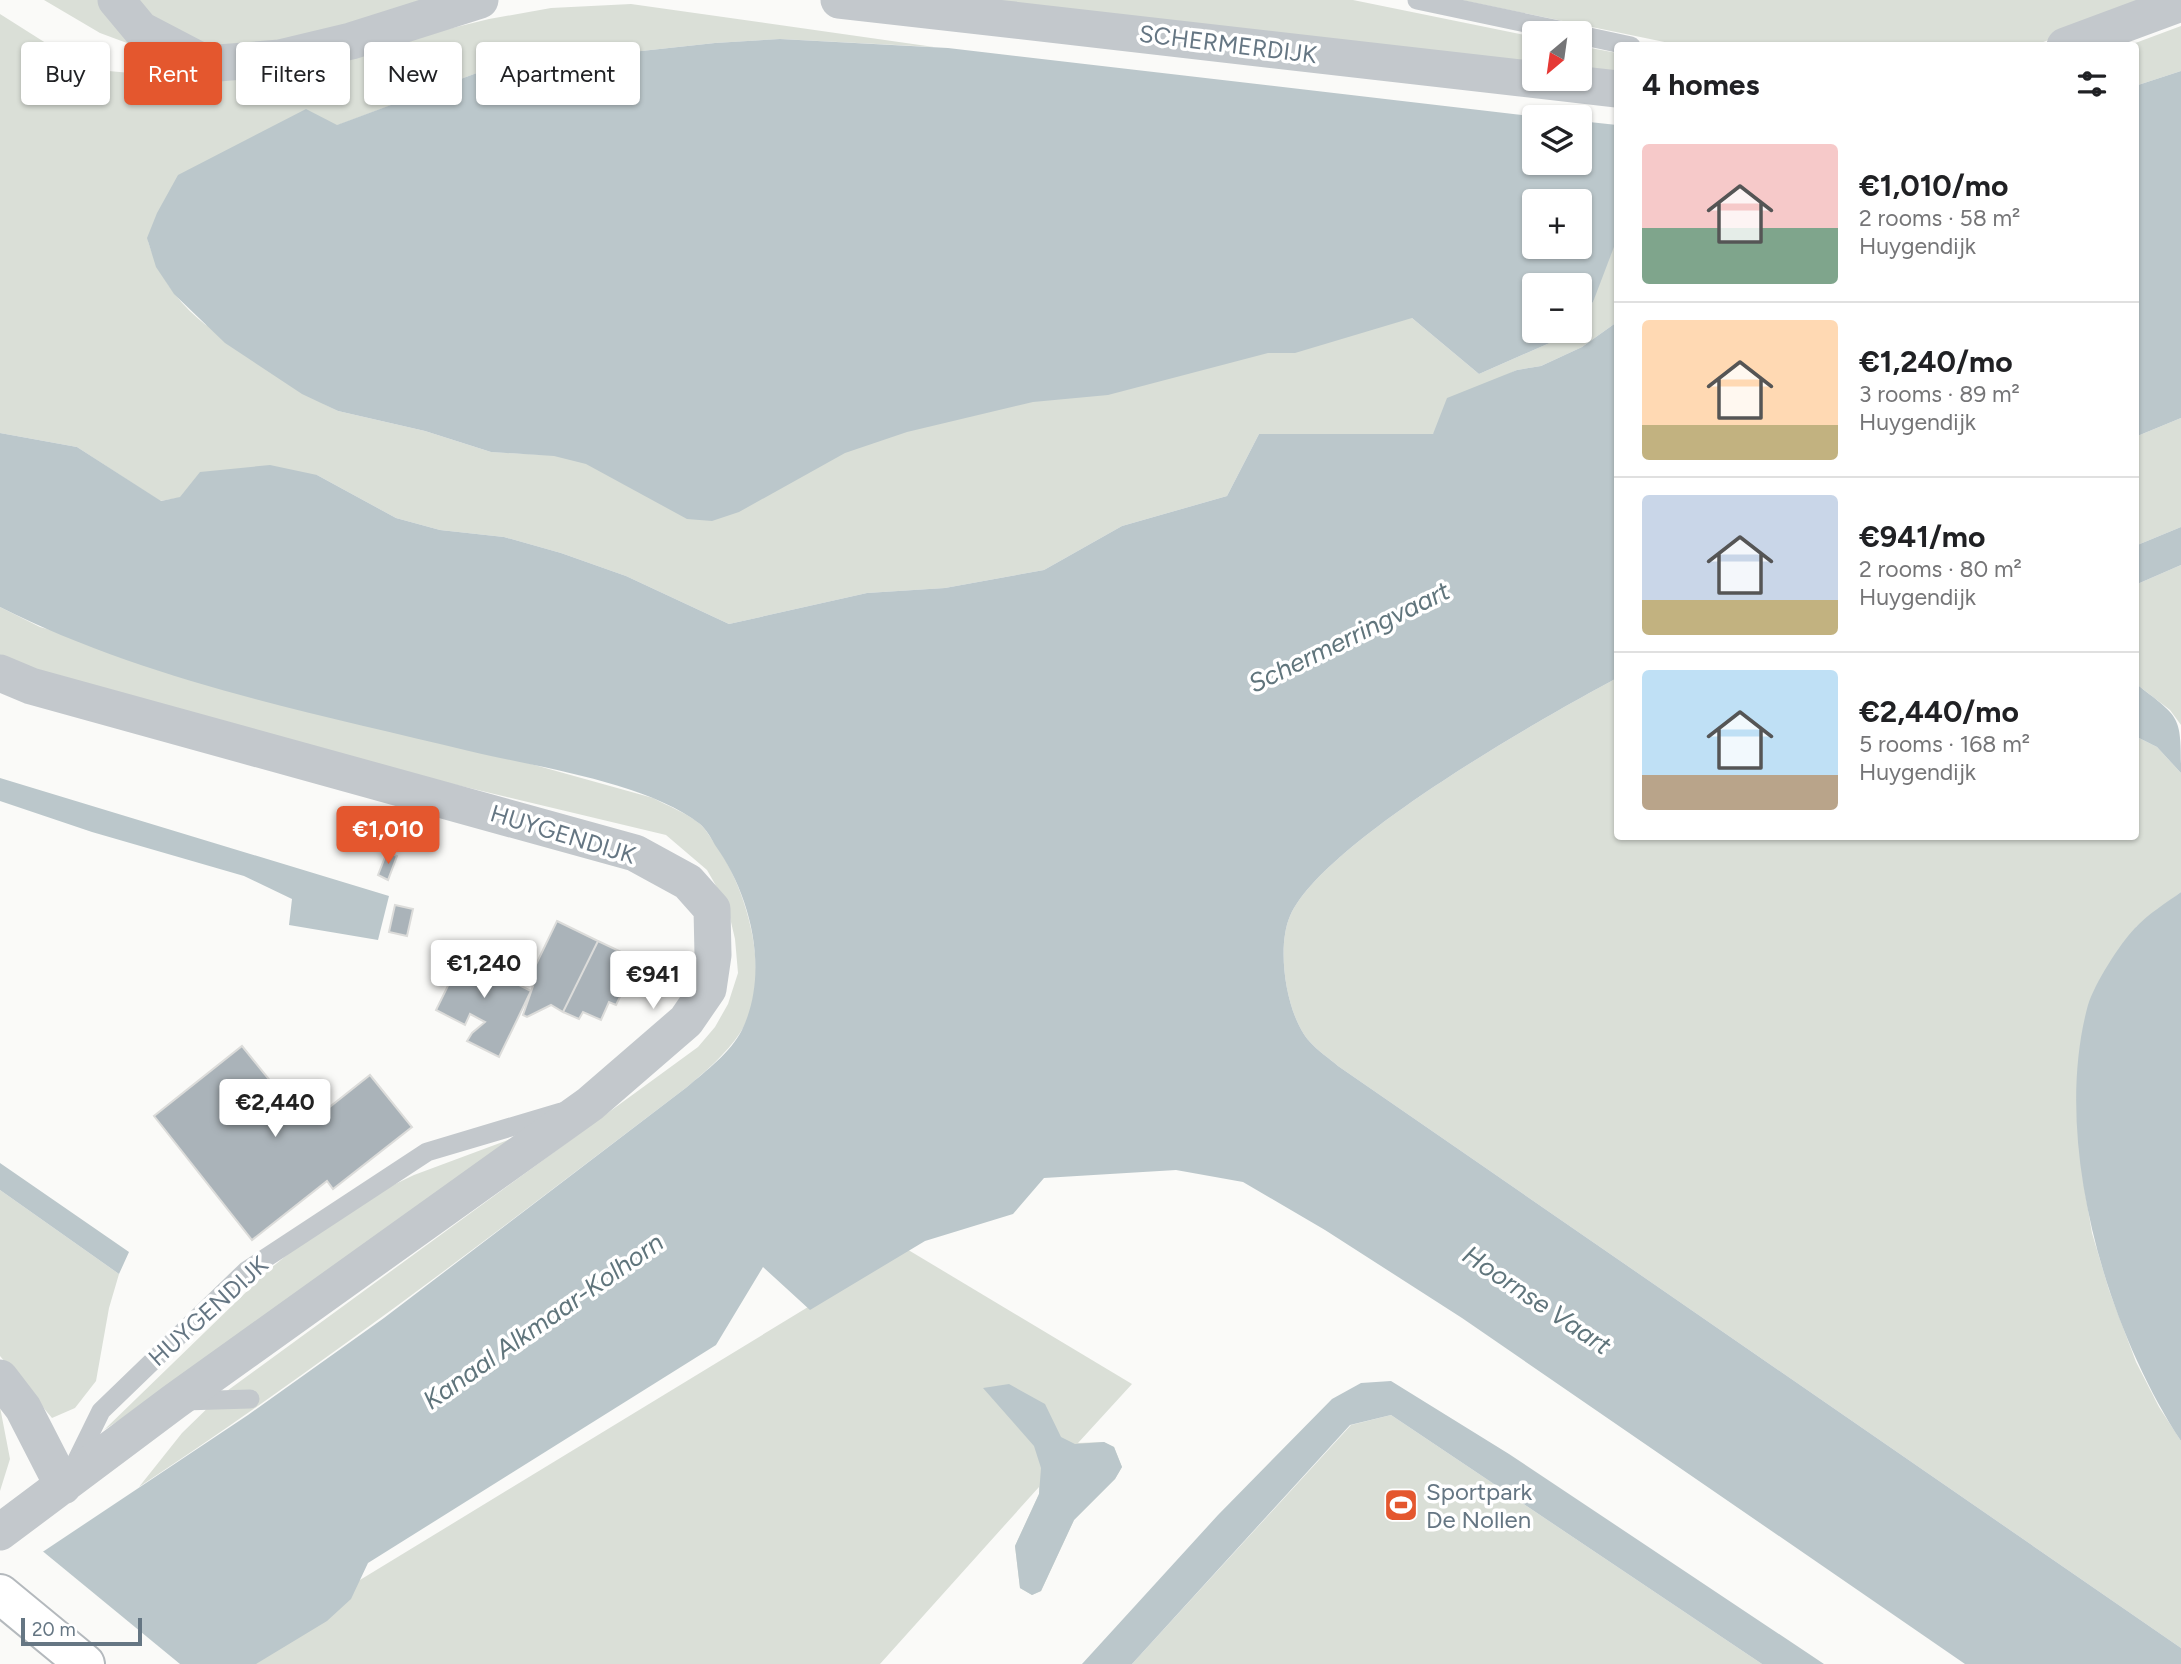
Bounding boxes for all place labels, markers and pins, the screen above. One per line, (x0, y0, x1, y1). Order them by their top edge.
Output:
pin: €1,010 (331, 806, 445, 866)
pin: €1,240 (427, 940, 541, 1000)
pin: €941 (612, 951, 694, 1011)
pin: €2,440 (218, 1080, 332, 1139)
place label: Sportpark De Nollen (1426, 1477, 1533, 1534)
sports icon: Sportpark De Nollen (1382, 1486, 1420, 1524)

